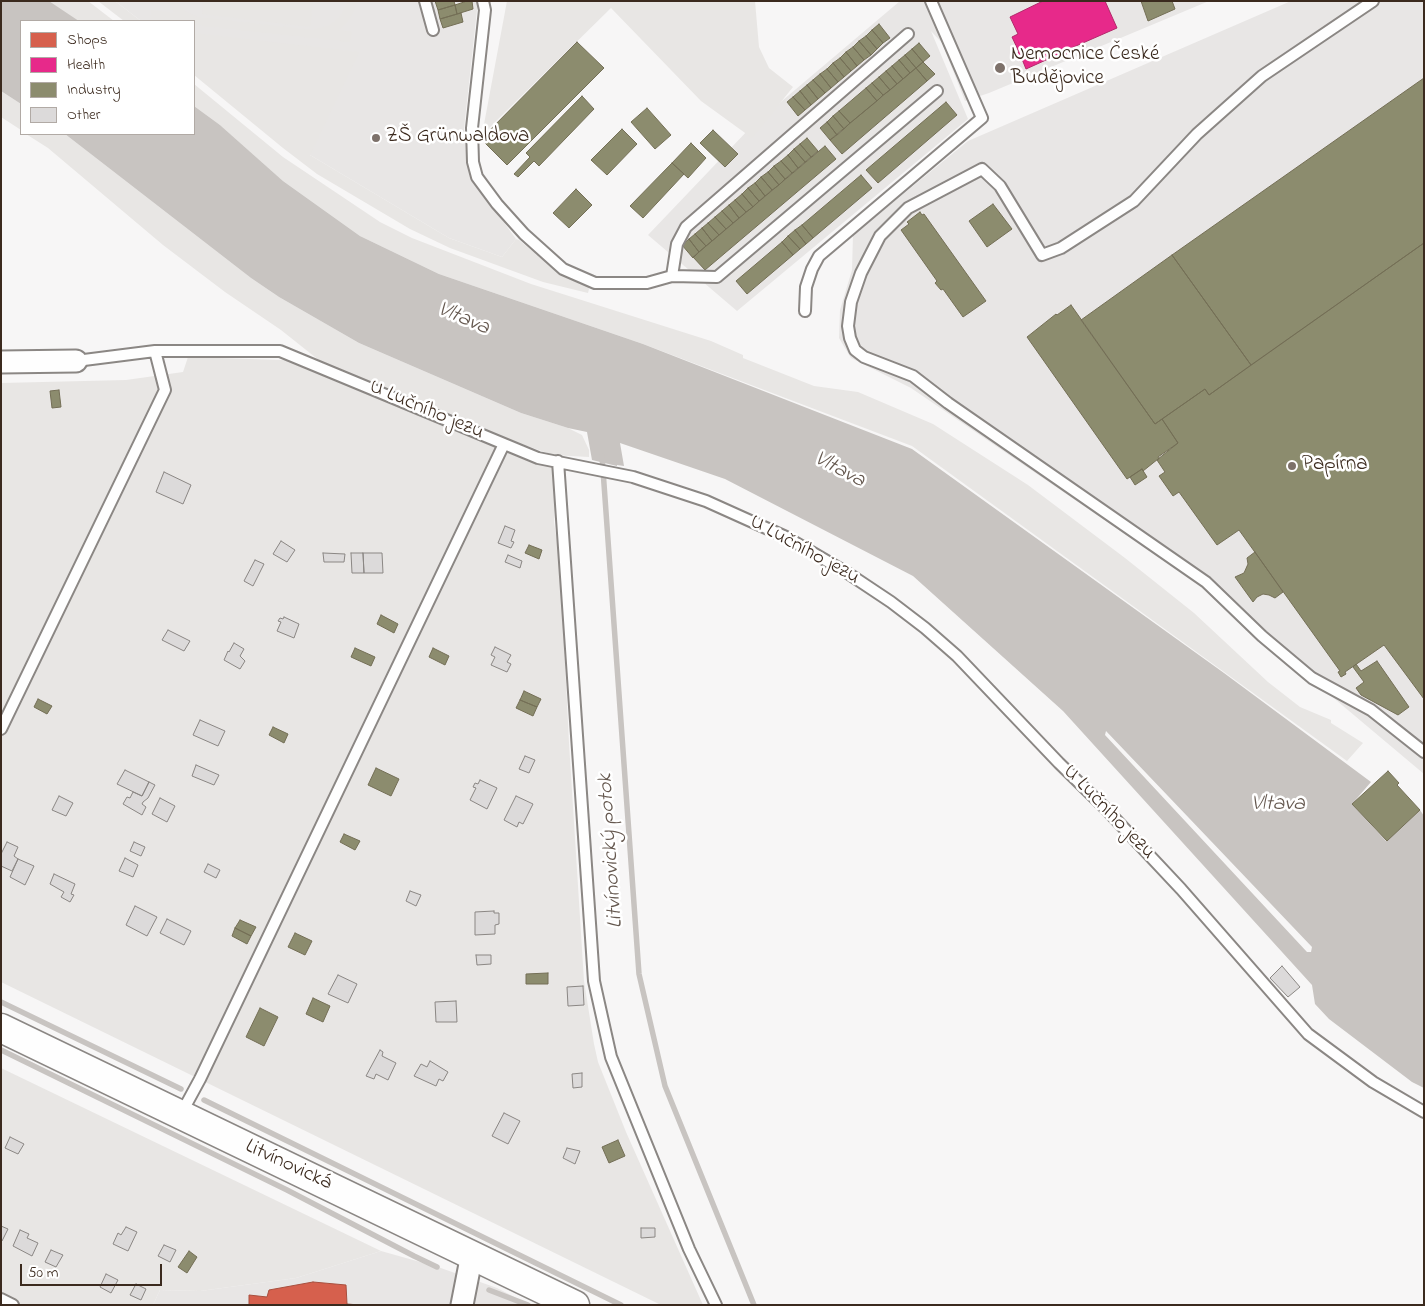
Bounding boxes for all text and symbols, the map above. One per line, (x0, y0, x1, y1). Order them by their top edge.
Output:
legend (20, 20, 195, 135)
text: Shops (67, 29, 107, 51)
place label: Nemocnice České Budějovice (1011, 43, 1159, 93)
text: Health (67, 54, 105, 76)
marker: Nemocnice České Budějovice (993, 61, 1007, 75)
text: Industry (67, 79, 121, 101)
text: Other (67, 104, 100, 126)
place label: ZŠ Grünwaldova (386, 125, 529, 151)
marker: ZŠ Grünwaldova (370, 132, 382, 144)
water label: Vltava (433, 297, 493, 343)
street label: U Lučního jezu (365, 376, 487, 446)
water label: Vltava (809, 447, 869, 495)
place label: Papírna (1302, 453, 1368, 479)
marker: Papírna (1286, 460, 1298, 472)
street label: U Lučního jezu (744, 510, 864, 592)
street label: U Lučního jezu (1056, 760, 1160, 866)
water label: Litvínovický potok (593, 773, 631, 929)
water label: Vltava (1251, 792, 1305, 818)
street label: Litvínovická (241, 1135, 335, 1197)
scale bar (22, 1254, 165, 1286)
text: 50 m (28, 1262, 58, 1284)

